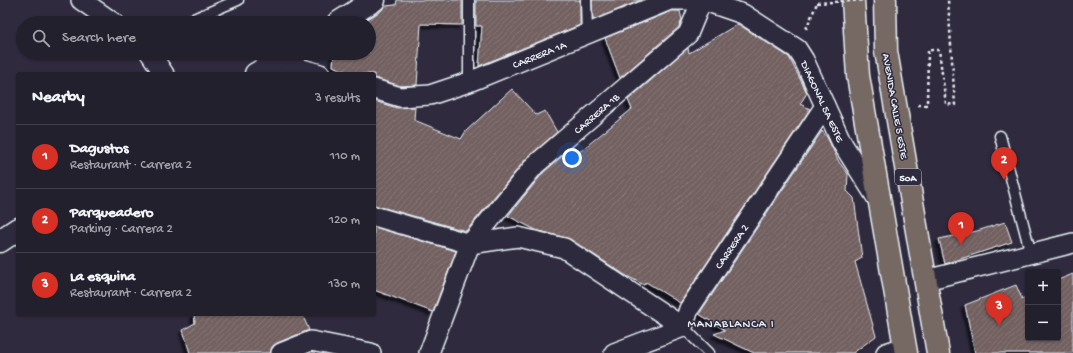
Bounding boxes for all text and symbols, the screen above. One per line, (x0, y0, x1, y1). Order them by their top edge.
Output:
search box (16, 16, 376, 60)
icon: search (30, 27, 52, 49)
text: Search here (62, 29, 136, 47)
street label: CARRERA 1A (511, 39, 569, 72)
street label: AVENIDA CALLE 5 ESTE (879, 53, 909, 161)
street label: DIAGONAL 5A ESTE (797, 58, 846, 145)
text: Nearby (32, 88, 85, 108)
text: 3 results (315, 91, 360, 106)
street label: CARRERA 1B (572, 91, 623, 137)
text: Dagustos (70, 140, 129, 158)
pin: 2 (991, 147, 1017, 180)
your location (562, 148, 582, 168)
text: 1 (42, 149, 48, 164)
text: 110 m (330, 149, 360, 164)
text: Restaurant · Carrera 2 (70, 158, 192, 173)
road number: 50A (895, 169, 921, 185)
text: Parqueadero (70, 204, 154, 222)
pin: 1 (948, 212, 974, 245)
text: 2 (42, 213, 48, 228)
text: 120 m (329, 213, 360, 228)
text: Parking · Carrera 2 (70, 222, 173, 237)
street label: CARRERA 2 (713, 222, 752, 272)
text: La esquina (70, 268, 135, 286)
map controls (1025, 269, 1061, 341)
button: + (1025, 269, 1061, 305)
text: 3 (42, 277, 48, 292)
text: 130 m (328, 277, 360, 292)
text: Restaurant · Carrera 2 (70, 286, 192, 301)
pin: 3 (986, 293, 1012, 326)
button: − (1025, 305, 1061, 341)
district label: MANABLANCA I (687, 318, 775, 332)

